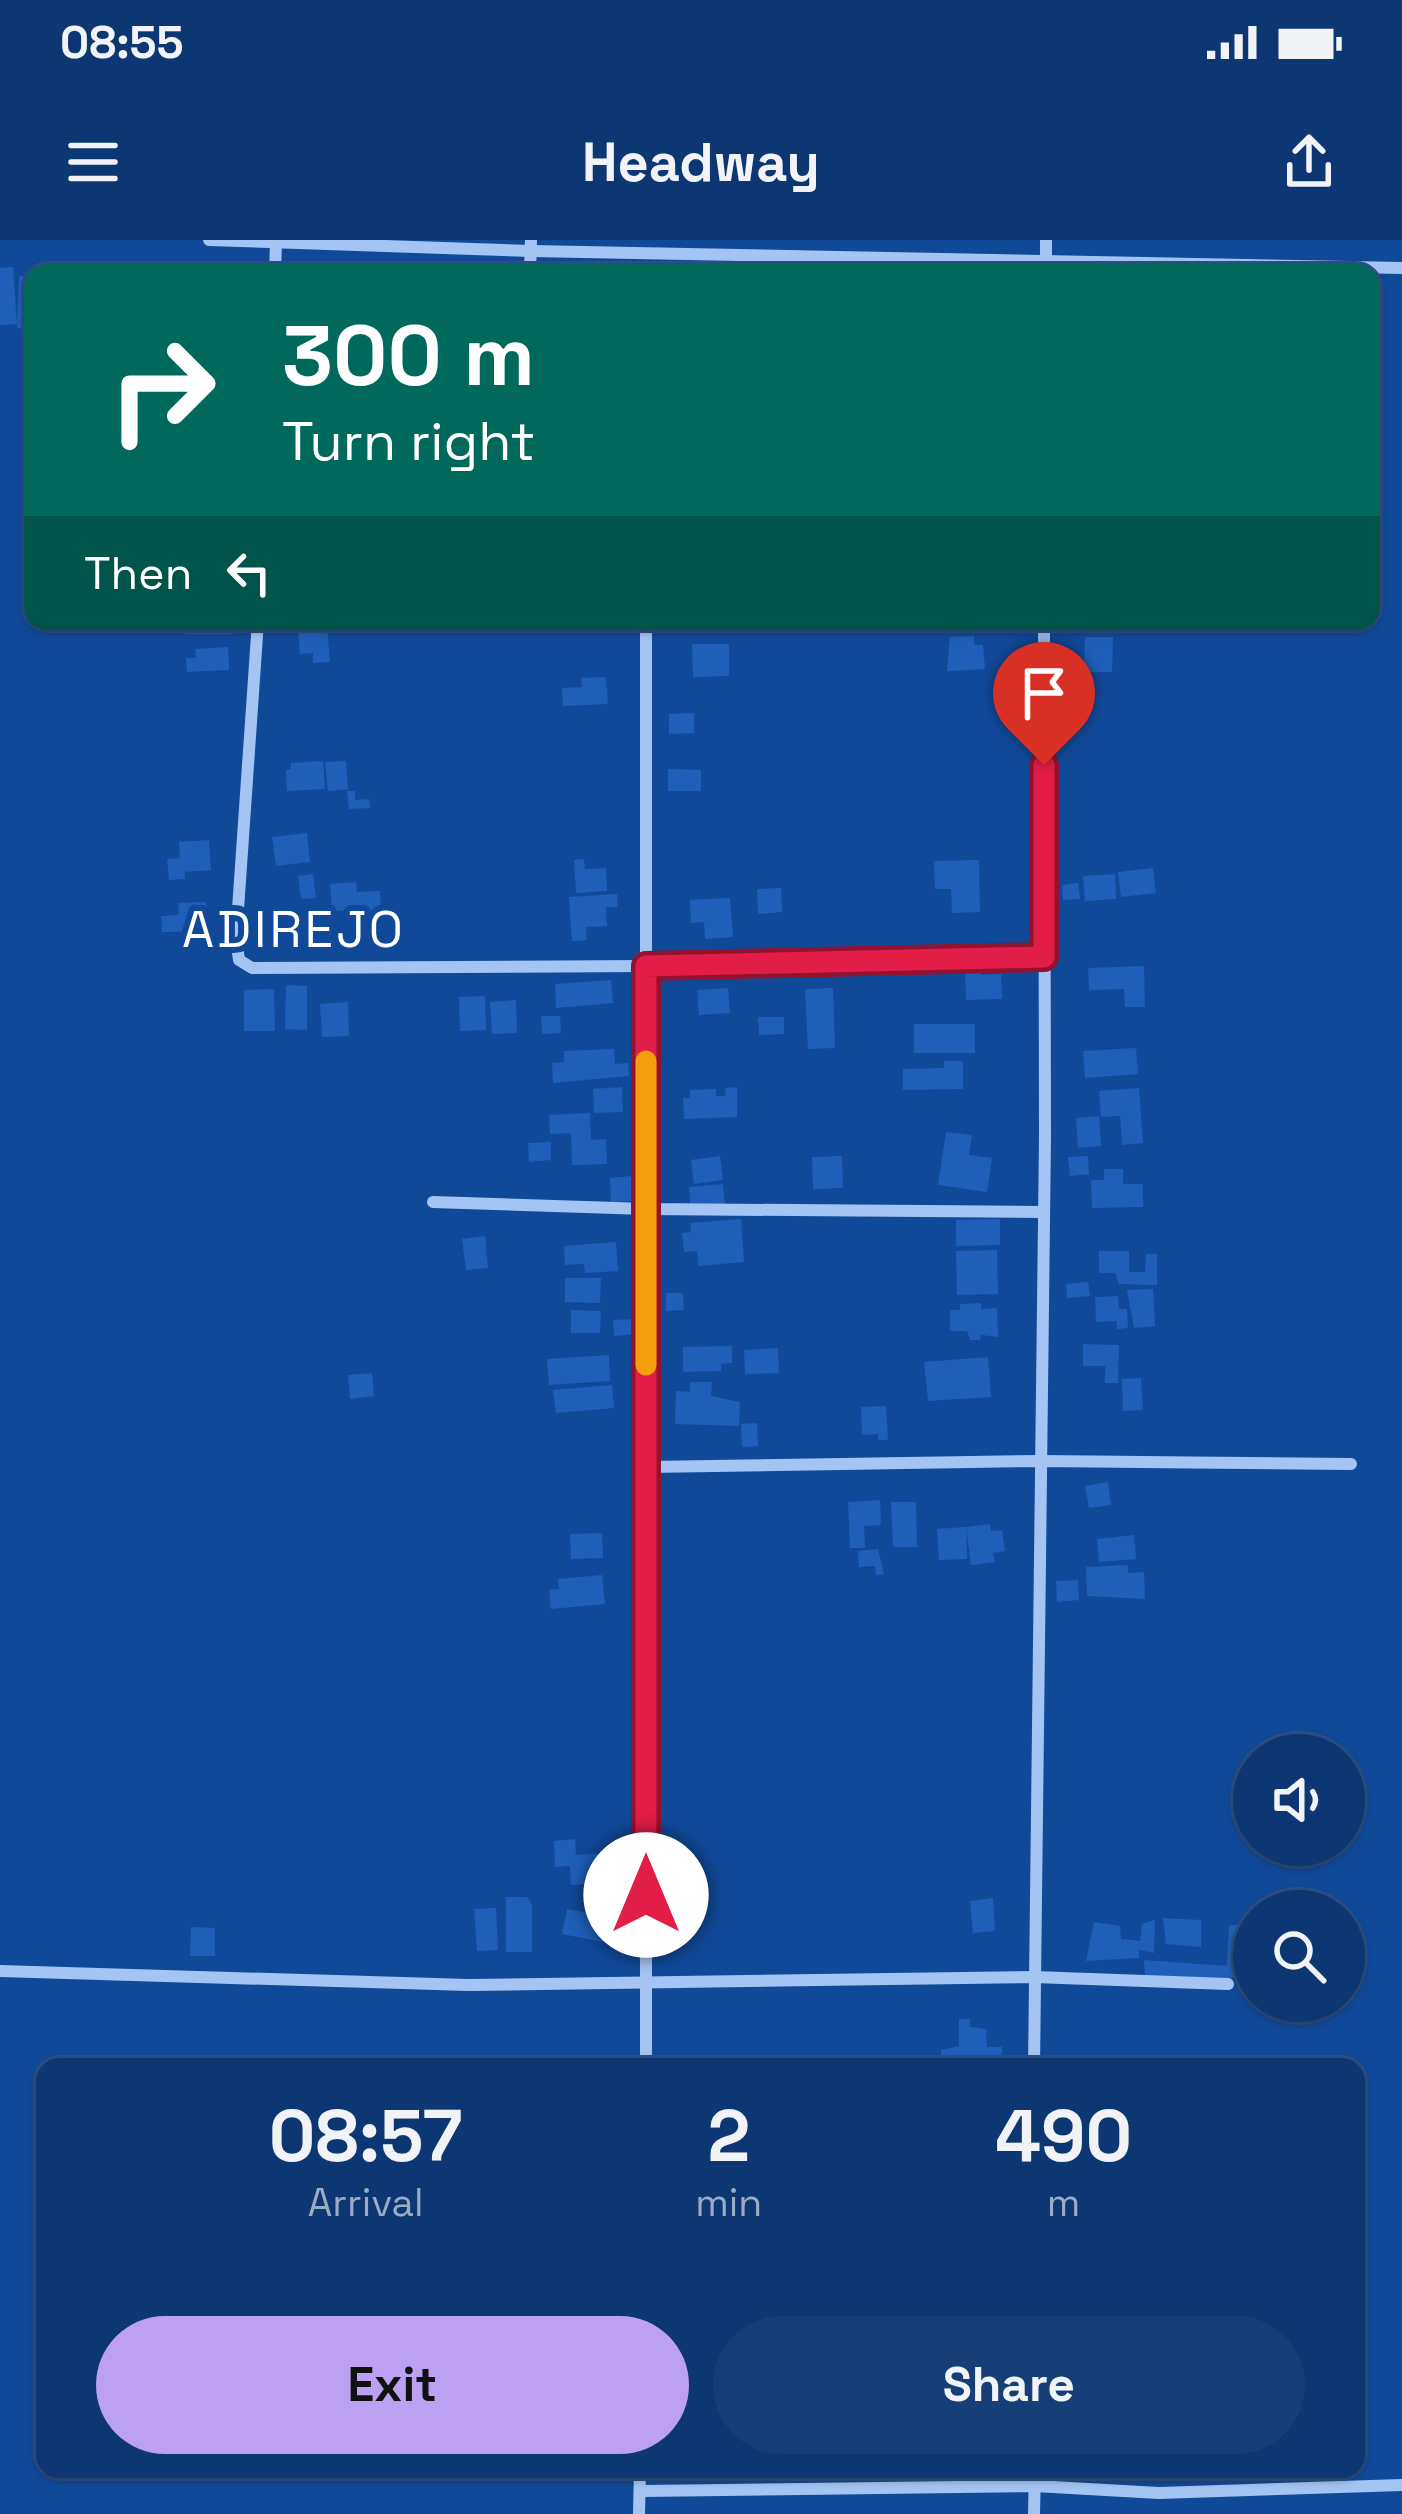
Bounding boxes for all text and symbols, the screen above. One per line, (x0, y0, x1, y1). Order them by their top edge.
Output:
text: 08:55 (60, 14, 184, 71)
text: Headway (582, 128, 820, 197)
icon: menu (60, 129, 126, 195)
icon: share (1276, 129, 1342, 195)
text: 300 m (282, 302, 535, 410)
icon: right (84, 312, 240, 468)
text: Turn right (282, 407, 535, 476)
icon: left (216, 540, 282, 606)
text: Then (84, 545, 192, 602)
pin (993, 642, 1095, 765)
icon: arrive (1011, 660, 1077, 726)
district label: ADIREJO (182, 897, 406, 962)
map controls (1233, 1734, 1365, 2022)
button: sound (1233, 1734, 1365, 1866)
position arrow (583, 1832, 709, 1958)
button: search (1233, 1890, 1365, 2022)
text: 08:57 (269, 2090, 462, 2182)
text: 2 (707, 2090, 750, 2182)
text: 490 (995, 2090, 1132, 2182)
text: Arrival (308, 2178, 424, 2227)
text: min (695, 2178, 762, 2227)
text: m (1047, 2178, 1080, 2227)
button: Exit (96, 2316, 689, 2454)
button: Share (713, 2316, 1305, 2454)

